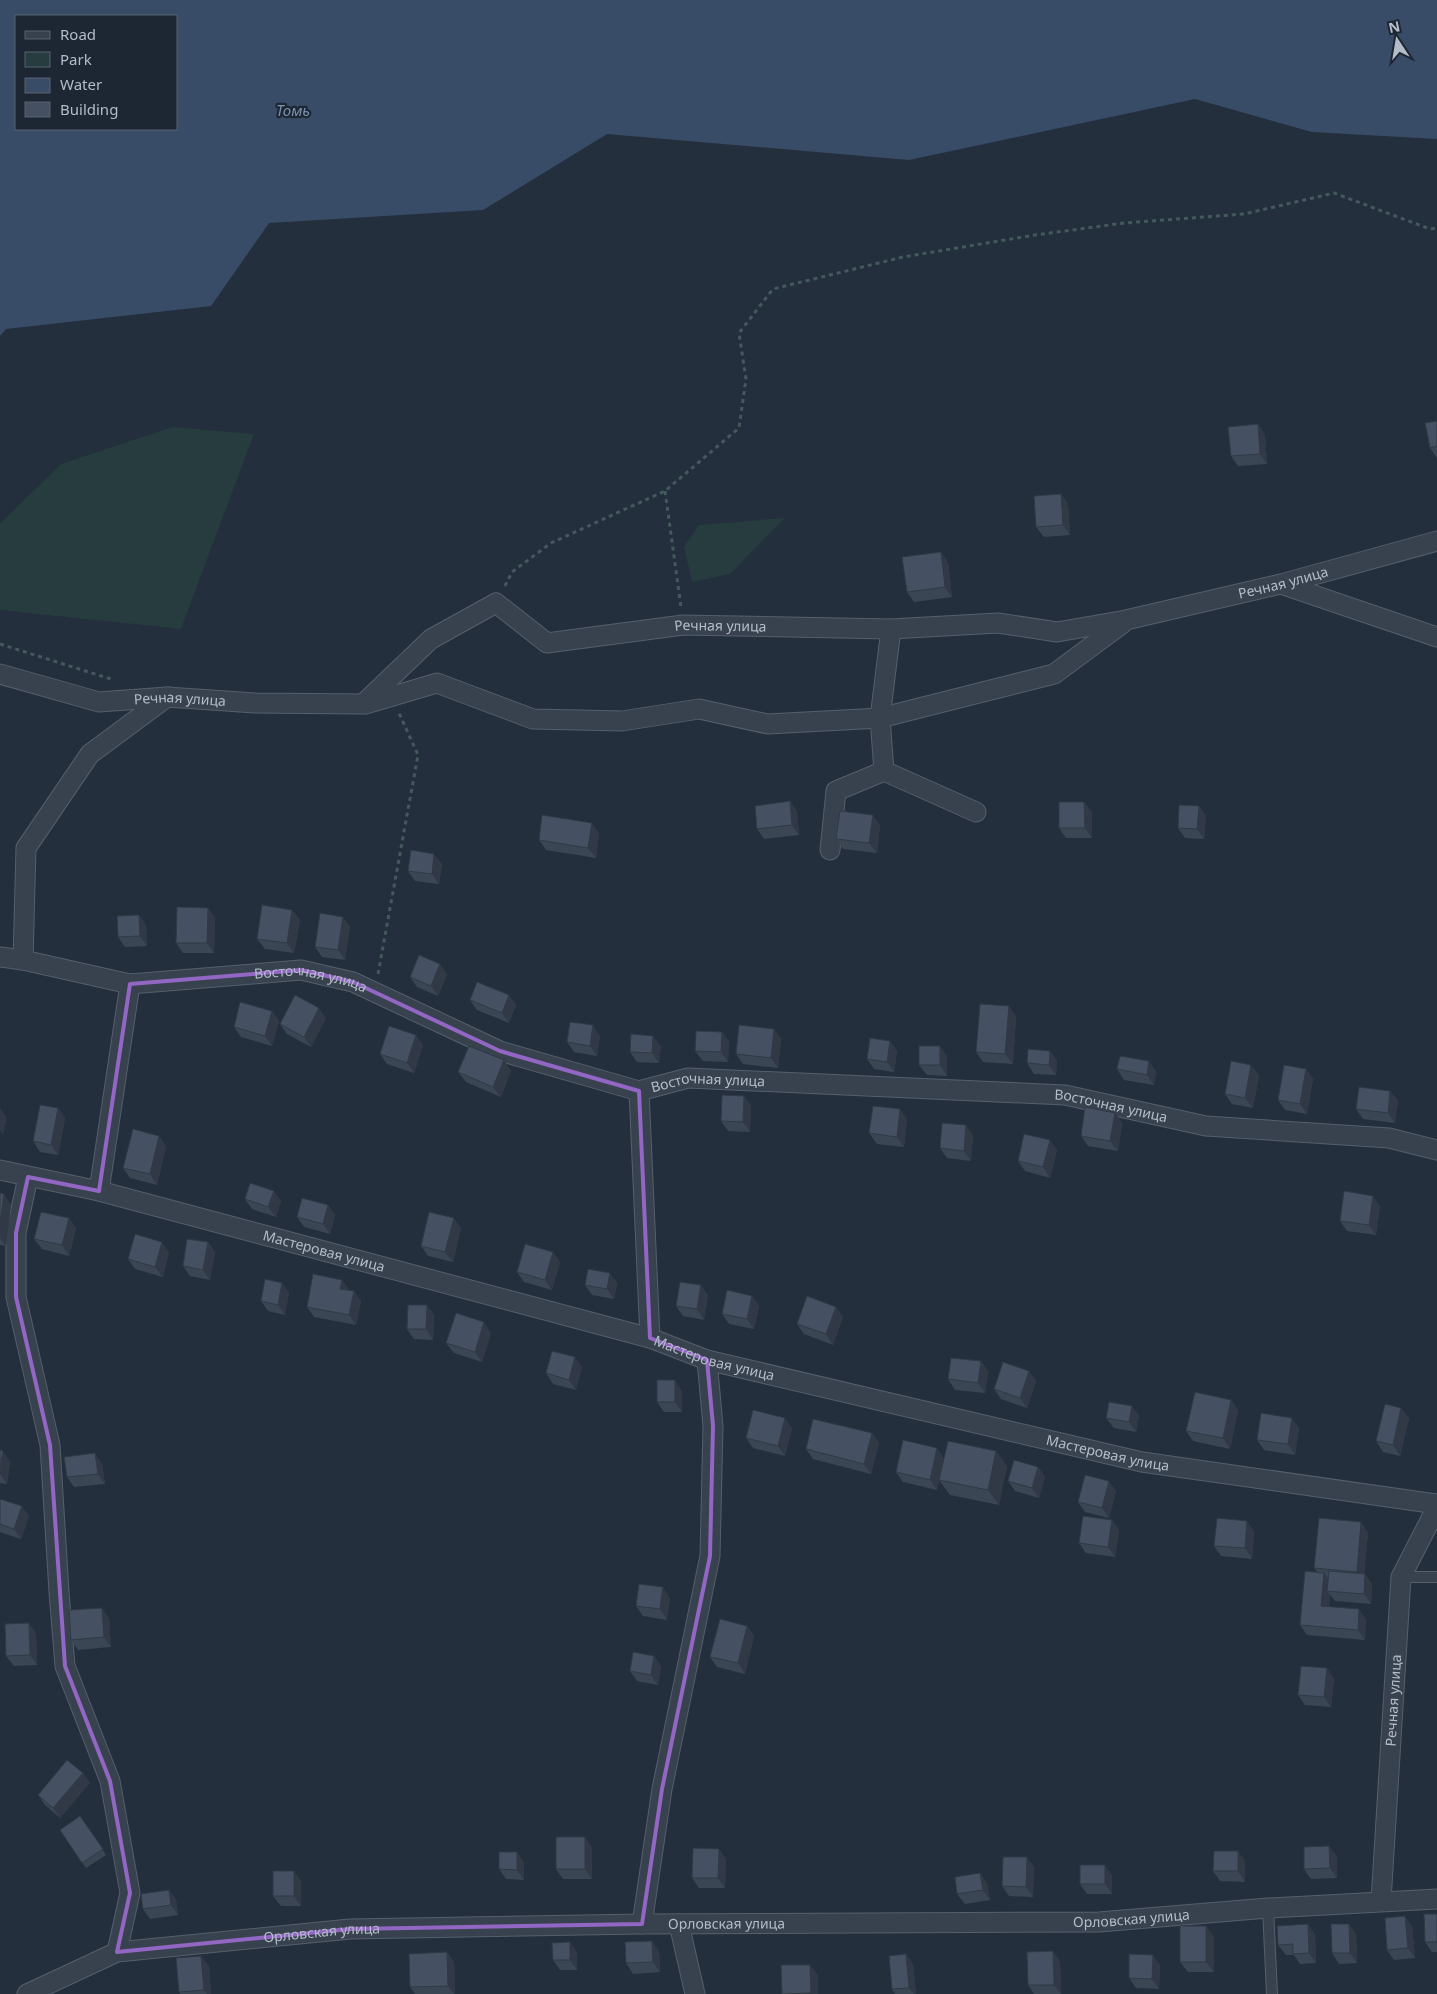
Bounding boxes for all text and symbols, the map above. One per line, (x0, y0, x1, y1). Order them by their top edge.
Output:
legend (15, 15, 178, 130)
north arrow (1372, 15, 1422, 65)
text: N (1387, 16, 1402, 37)
text: Road (60, 24, 96, 44)
text: Park (60, 49, 92, 69)
text: Water (60, 74, 102, 94)
text: Building (60, 99, 118, 119)
water label: Томь (276, 100, 310, 120)
street label: Речная улица (1236, 562, 1330, 603)
street label: Речная улица (673, 615, 767, 636)
street label: Речная улица (133, 687, 226, 710)
street label: Восточная улица (253, 960, 371, 996)
street label: Восточная улица (649, 1068, 765, 1096)
street label: Восточная улица (1054, 1085, 1169, 1126)
street label: Мастеровая улица (261, 1225, 387, 1276)
street label: Мастеровая улица (651, 1330, 777, 1385)
street label: Мастеровая улица (1044, 1430, 1171, 1475)
street label: Речная улица (1381, 1654, 1405, 1747)
street label: Орловская улица (1073, 1905, 1190, 1931)
street label: Орловская улица (668, 1913, 785, 1933)
street label: Орловская улица (263, 1918, 380, 1946)

